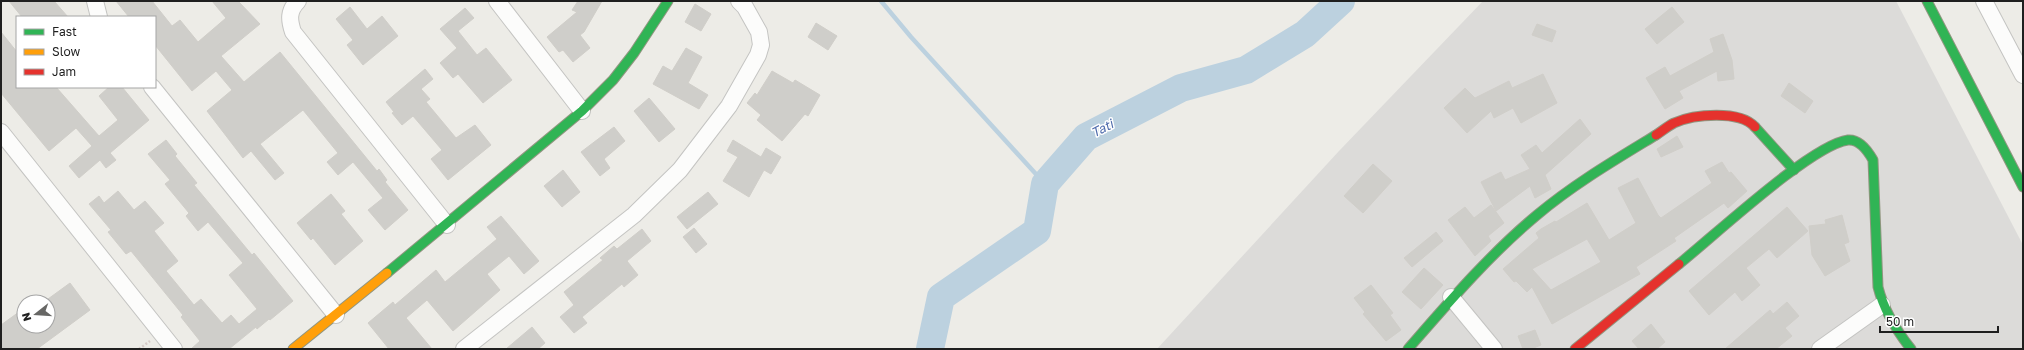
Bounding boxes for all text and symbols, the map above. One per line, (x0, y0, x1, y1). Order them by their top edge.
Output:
legend (16, 16, 156, 88)
text: Fast (52, 24, 77, 39)
text: Slow (52, 44, 80, 59)
text: Jam (52, 64, 76, 79)
water label: Tati (1088, 115, 1117, 140)
north arrow (16, 294, 56, 334)
scale bar (1880, 308, 1998, 334)
text: N (19, 311, 33, 323)
text: 50 m (1886, 314, 1914, 329)

